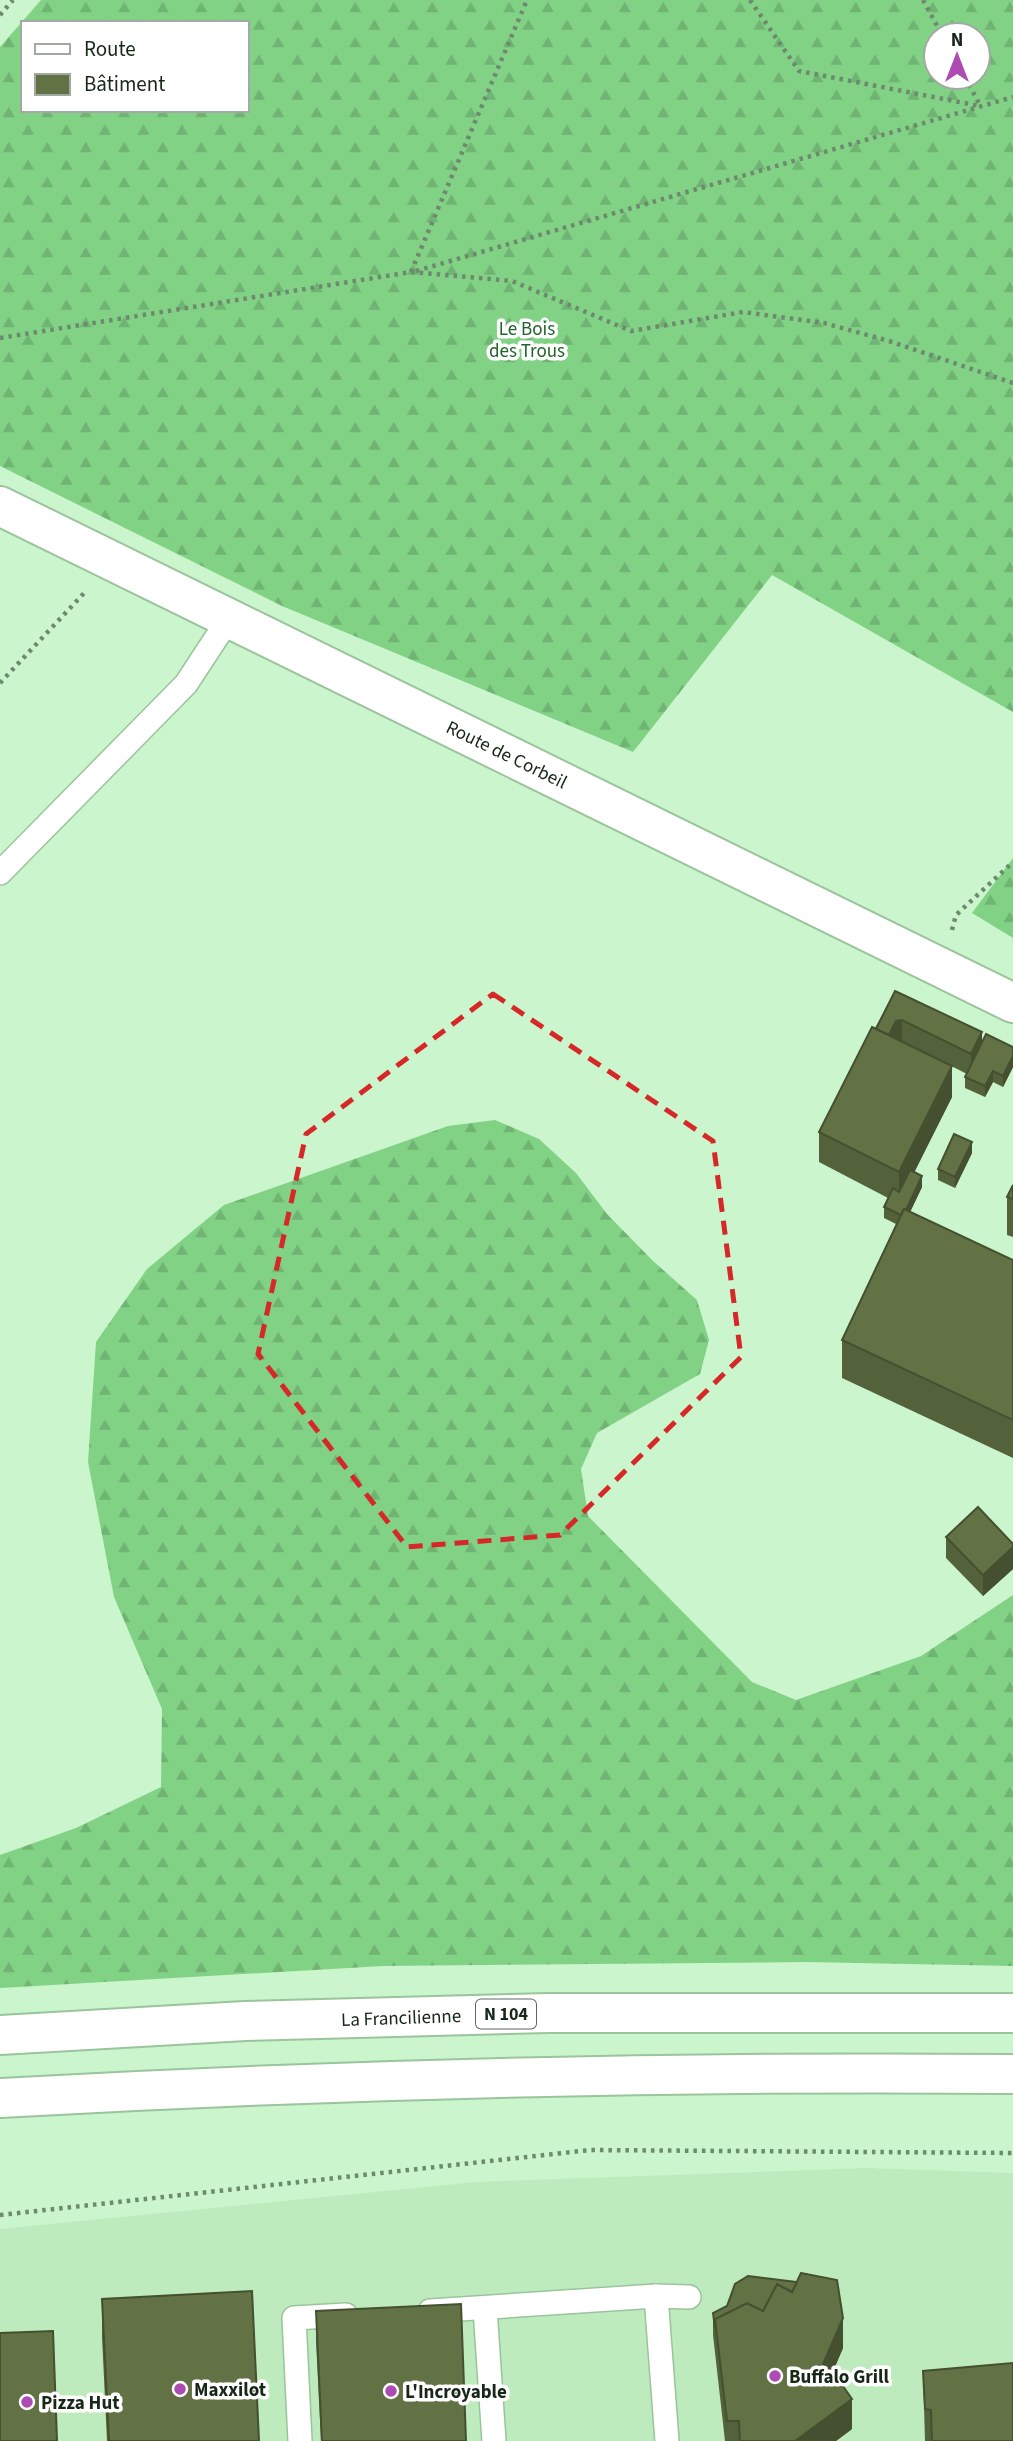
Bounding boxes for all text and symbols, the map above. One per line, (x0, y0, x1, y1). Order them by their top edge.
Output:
legend (21, 21, 248, 112)
north arrow (922, 21, 992, 91)
text: N (951, 27, 963, 54)
text: Route (84, 34, 136, 64)
text: Bâtiment (84, 69, 165, 99)
park label: Le Bois des Trous (489, 316, 565, 365)
street label: Route de Corbeil (441, 714, 572, 796)
road number: N 104 (476, 2000, 536, 2028)
street label: La Francilienne (341, 2003, 462, 2034)
place label: Buffalo Grill (789, 2364, 890, 2391)
marker: Buffalo Grill (767, 2368, 783, 2384)
place label: Maxxilot (194, 2377, 266, 2404)
place label: L'Incroyable (405, 2379, 507, 2406)
marker: Maxxilot (172, 2381, 188, 2397)
marker: L'Incroyable (383, 2383, 399, 2399)
place label: Pizza Hut (41, 2390, 119, 2417)
marker: Pizza Hut (19, 2394, 35, 2410)

